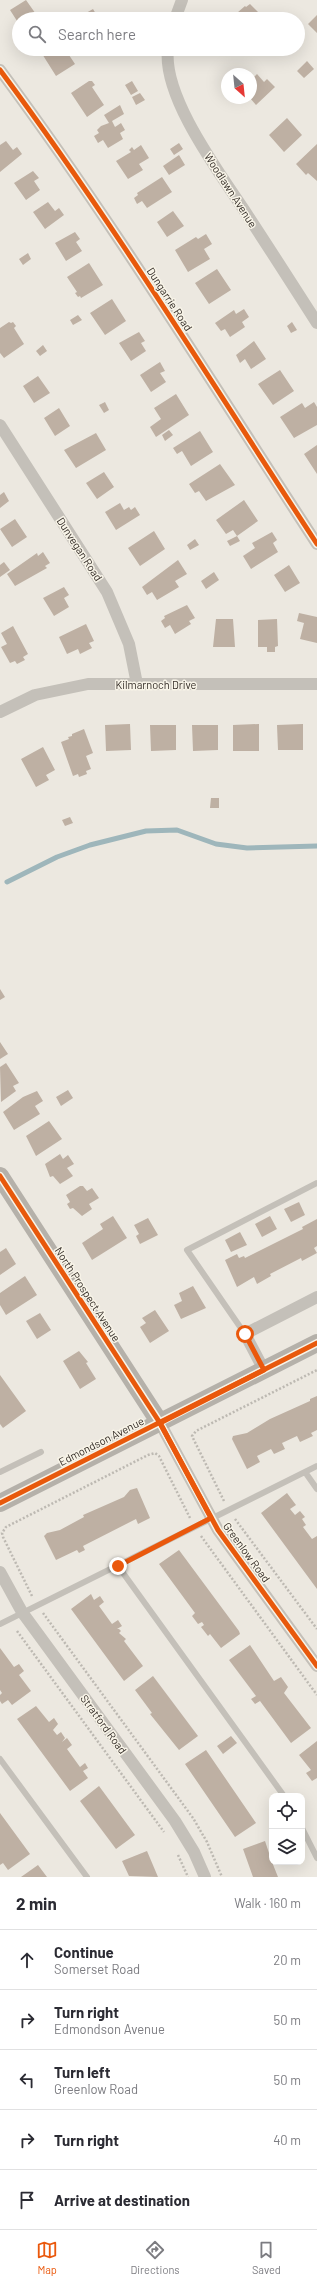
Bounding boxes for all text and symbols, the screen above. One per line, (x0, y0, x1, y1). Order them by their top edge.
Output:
search box (12, 12, 305, 56)
icon: search (26, 23, 48, 45)
text: Search here (58, 25, 136, 43)
north arrow (221, 68, 257, 104)
street label: Woodlawn Avenue (202, 150, 260, 230)
street label: Dungarrie Road (145, 265, 195, 333)
street label: Dunvegan Road (55, 515, 105, 583)
street label: Kilmarnoch Drive (116, 678, 197, 691)
street label: North Prospect Avenue (53, 1244, 124, 1344)
route start (236, 1325, 254, 1343)
street label: Edmondson Avenue (56, 1414, 146, 1468)
street label: Greenlow Road (221, 1519, 273, 1585)
route end (109, 1557, 127, 1575)
street label: Stratford Road (78, 1692, 130, 1756)
map controls (269, 1793, 305, 1865)
button: locate (269, 1793, 305, 1829)
button: layers (269, 1829, 305, 1865)
text: 2 min (16, 1893, 57, 1913)
text: Walk · 160 m (234, 1895, 301, 1911)
text: Continue (54, 1943, 114, 1961)
icon: ahead (16, 1949, 38, 1971)
text: 20 m (273, 1952, 301, 1968)
text: Somerset Road (54, 1961, 140, 1977)
text: Turn right (54, 2003, 119, 2021)
icon: right (16, 2009, 38, 2031)
text: 50 m (274, 2012, 301, 2028)
text: Edmondson Avenue (54, 2021, 165, 2037)
text: Turn left (54, 2063, 110, 2081)
icon: left (16, 2069, 38, 2091)
text: 50 m (274, 2072, 301, 2088)
text: Greenlow Road (54, 2081, 138, 2097)
icon: right (16, 2129, 38, 2151)
text: Turn right (54, 2131, 119, 2149)
text: 40 m (273, 2132, 301, 2148)
icon: arrive (16, 2189, 38, 2211)
text: Arrive at destination (54, 2191, 190, 2209)
tab: Map (36, 2239, 58, 2276)
tab: Directions (130, 2239, 180, 2276)
tab: Saved (252, 2239, 281, 2276)

